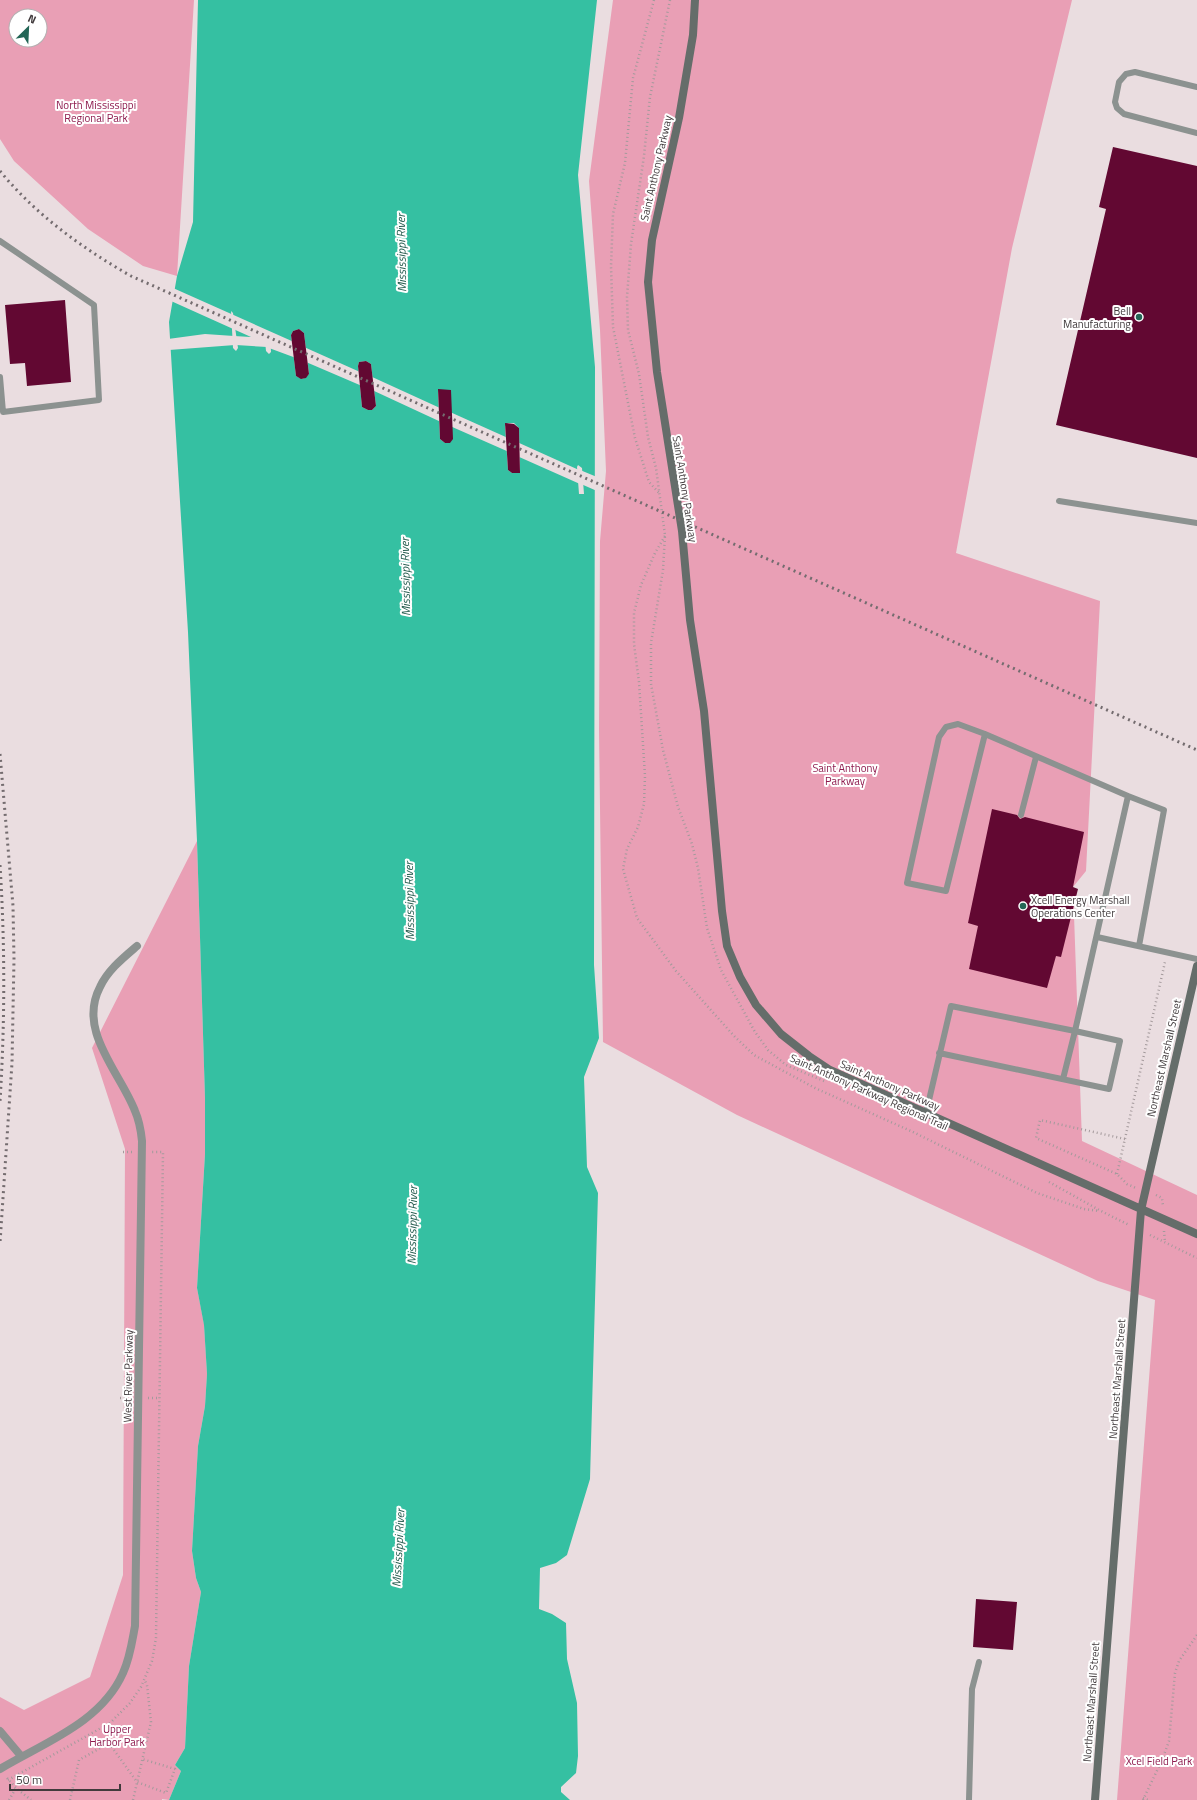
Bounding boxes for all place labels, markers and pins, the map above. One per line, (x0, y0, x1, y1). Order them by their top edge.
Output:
place label: Bell Manufacturing (1063, 303, 1131, 332)
marker: Bell Manufacturing (1134, 312, 1144, 322)
place label: Xcell Energy Marshall Operations Center (1031, 892, 1130, 921)
marker: Xcell Energy Marshall Operations Center (1018, 901, 1028, 911)

